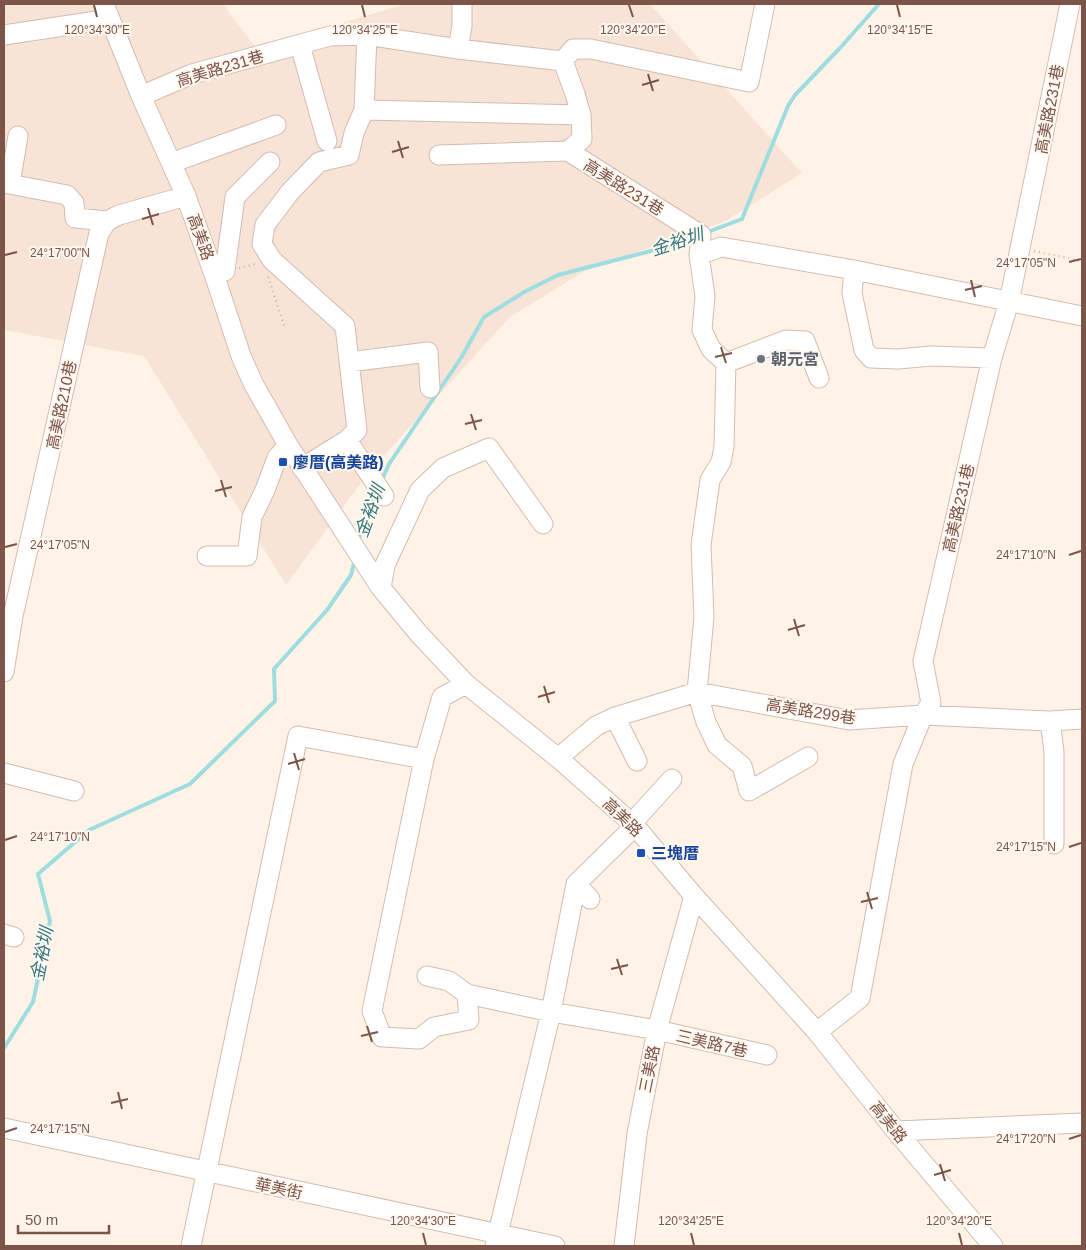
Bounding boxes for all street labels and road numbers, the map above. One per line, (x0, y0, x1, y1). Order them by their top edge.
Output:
street label: 高美路231巷 (174, 47, 266, 90)
street label: 高美路231巷 (1032, 63, 1066, 155)
street label: 高美路231巷 (581, 156, 667, 219)
street label: 高美路 (184, 212, 217, 263)
street label: 高美路210巷 (44, 359, 79, 451)
street label: 高美路231巷 (940, 462, 977, 554)
street label: 高美路299巷 (765, 696, 857, 727)
street label: 高美路 (599, 795, 646, 840)
street label: 三美路7巷 (674, 1027, 749, 1060)
street label: 三美路 (637, 1044, 662, 1094)
street label: 高美路 (867, 1098, 910, 1146)
street label: 華美街 (254, 1175, 304, 1202)

